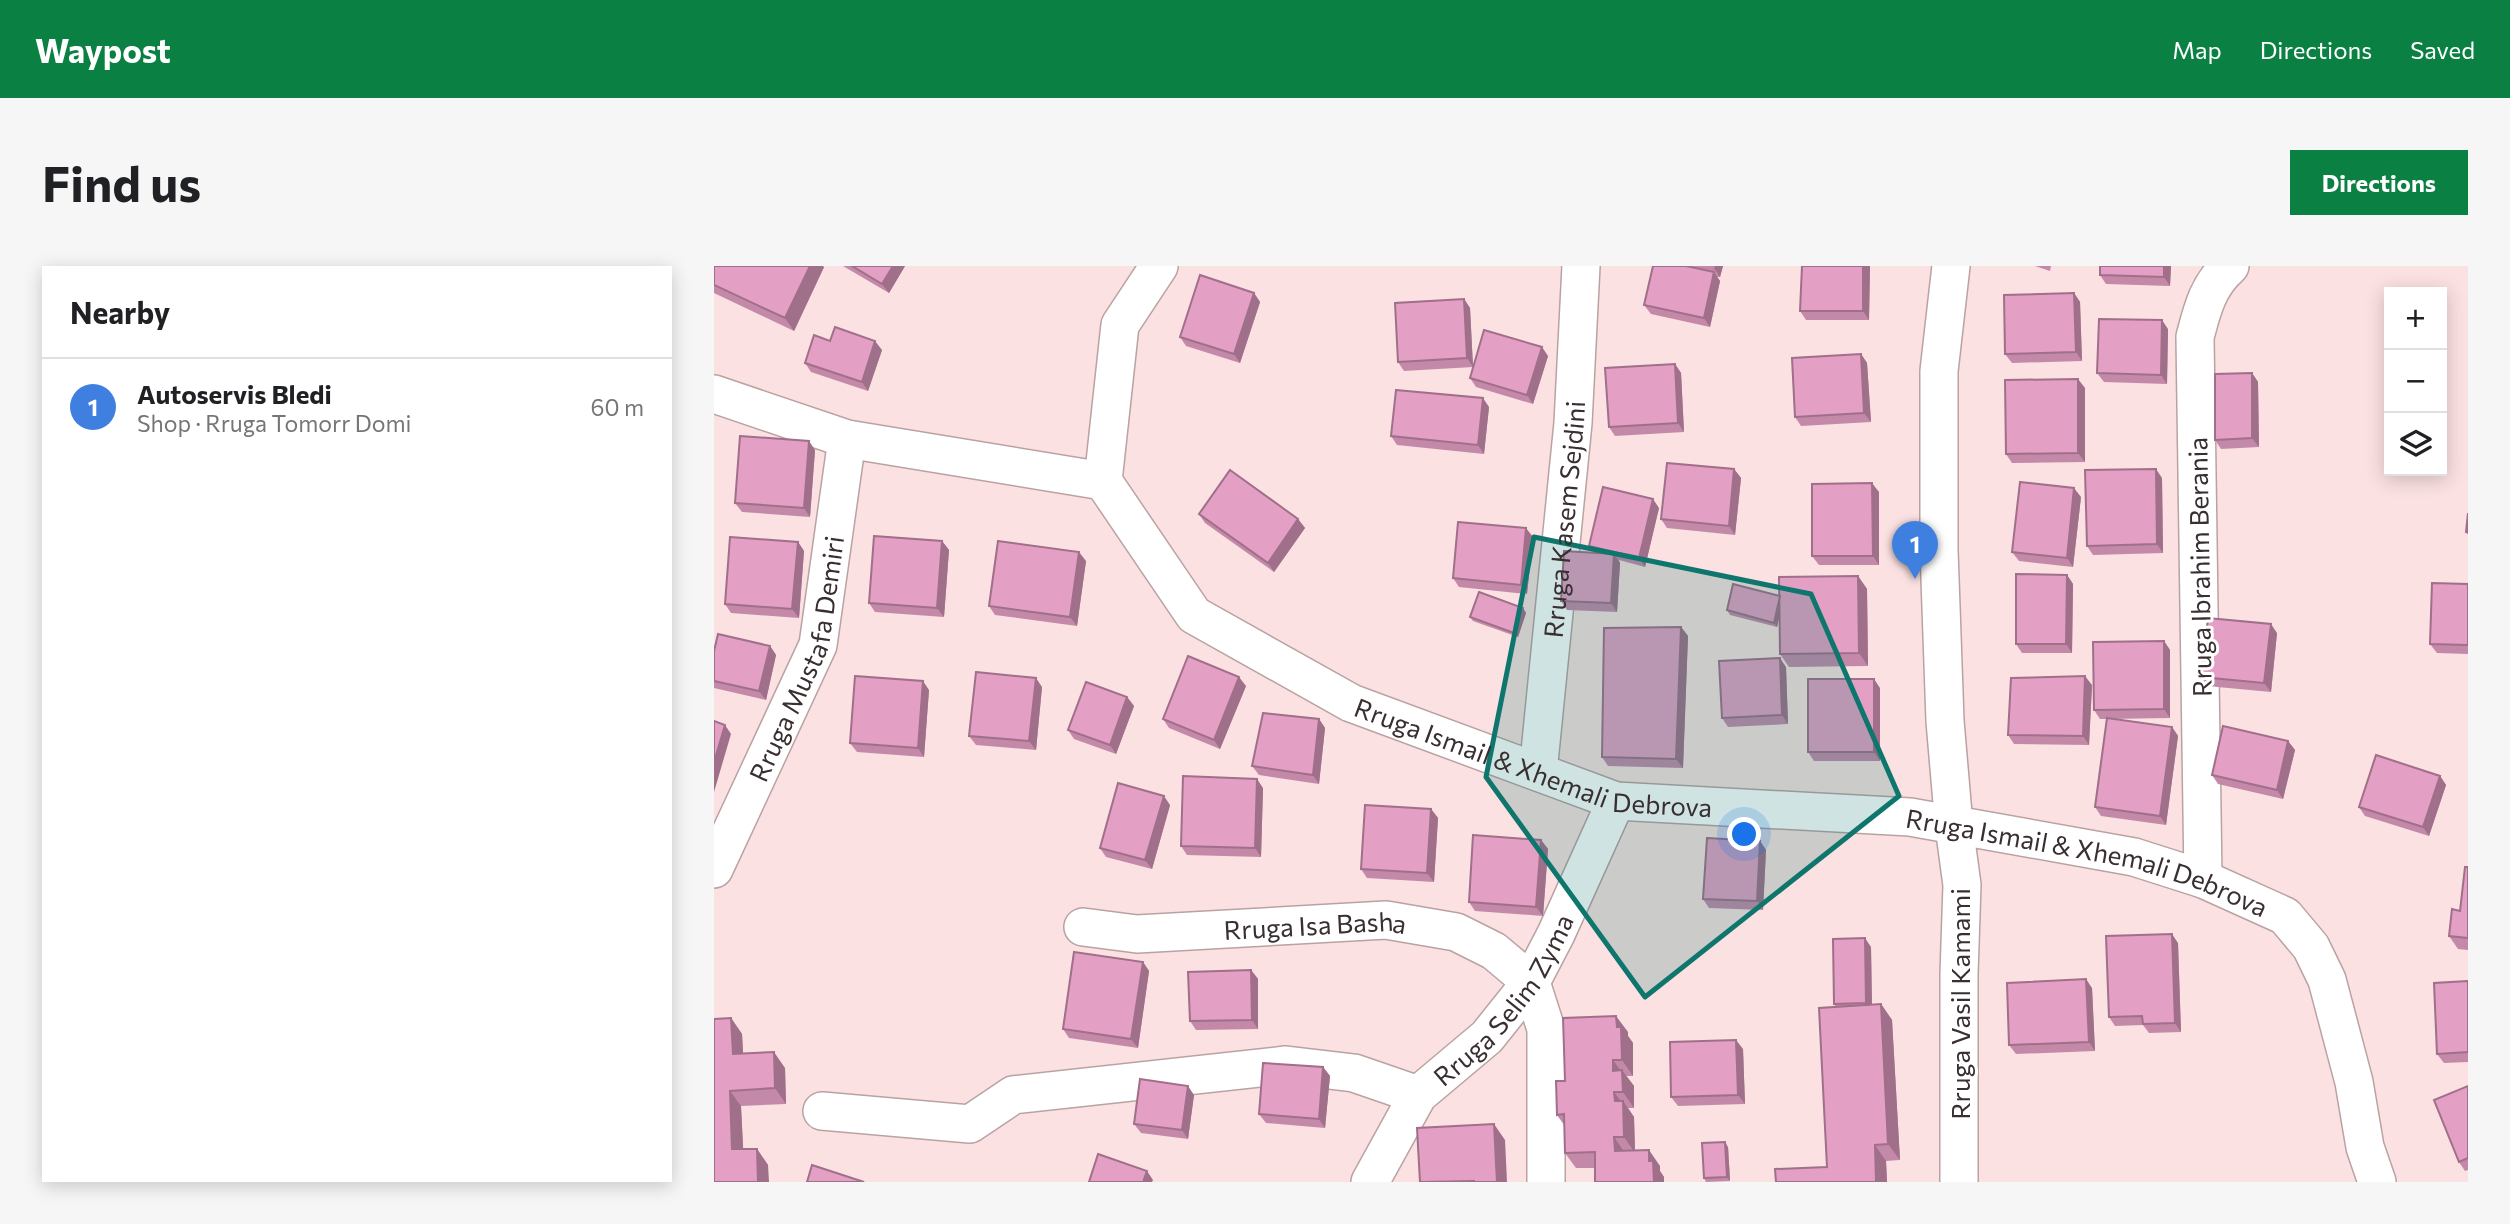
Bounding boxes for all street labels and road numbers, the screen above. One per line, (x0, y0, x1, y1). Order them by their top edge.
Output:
street label: Rruga Kasem Sejdini (1536, 400, 1590, 639)
street label: Rruga Ibrahim Berania (2181, 437, 2217, 697)
street label: Rruga Mustafa Demiri (742, 534, 849, 786)
street label: Rruga Ismail & Xhemali Debrova (1351, 690, 1713, 822)
street label: Rruga Ismail & Xhemali Debrova (1904, 801, 2273, 922)
street label: Rruga Vasil Kamami (1944, 888, 1975, 1120)
street label: Rruga Isa Basha (1223, 904, 1409, 945)
street label: Rruga Selim Zyma (1427, 909, 1579, 1091)

